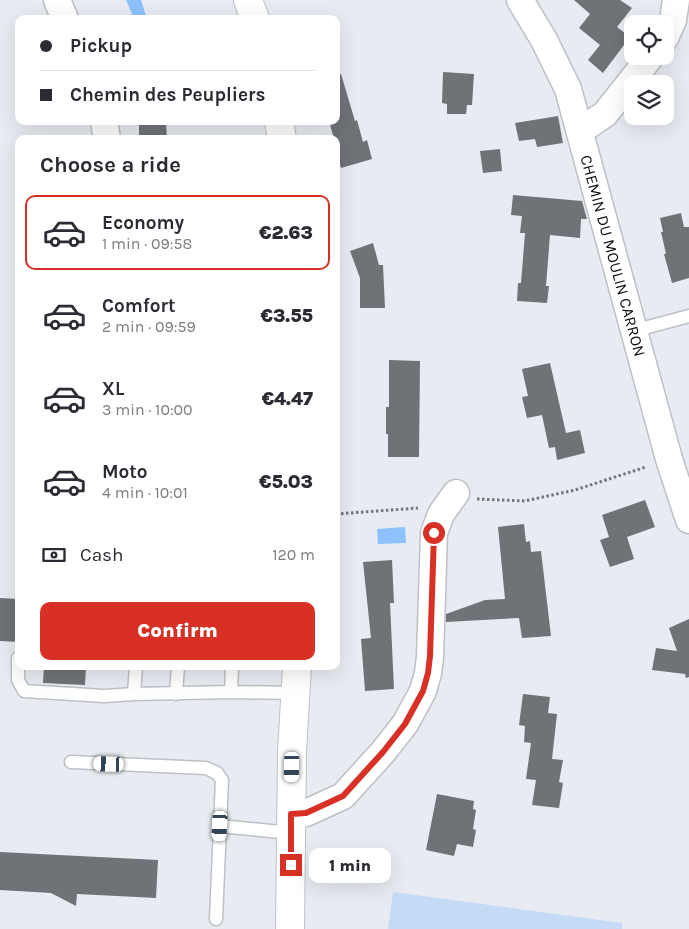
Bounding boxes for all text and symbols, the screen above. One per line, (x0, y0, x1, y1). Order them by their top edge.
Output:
map controls (624, 15, 674, 125)
button: locate (624, 15, 674, 65)
text: Pickup (70, 35, 132, 57)
button: layers (624, 75, 674, 125)
text: Chemin des Peupliers (70, 84, 266, 106)
text: Choose a ride (40, 152, 181, 178)
street label: CHEMIN DU MOULIN CARRON (576, 153, 650, 359)
icon: car (42, 210, 87, 255)
text: Economy (102, 212, 184, 234)
text: €2.63 (259, 222, 313, 244)
text: 1 min · 09:58 (102, 234, 192, 253)
icon: car (42, 293, 87, 338)
text: Comfort (102, 295, 176, 317)
text: €3.55 (260, 305, 313, 327)
text: 2 min · 09:59 (102, 317, 196, 336)
icon: car (42, 376, 87, 421)
text: XL (102, 378, 124, 400)
text: €4.47 (262, 388, 313, 410)
text: 3 min · 10:00 (102, 400, 193, 419)
icon: car (42, 459, 87, 504)
text: Moto (102, 461, 148, 483)
text: €5.03 (259, 471, 313, 493)
text: 4 min · 10:01 (102, 483, 188, 502)
route start (423, 522, 445, 544)
icon: cash (40, 541, 68, 569)
text: Cash (80, 544, 124, 566)
text: 120 m (272, 545, 315, 564)
button: Confirm (40, 602, 315, 660)
car (284, 752, 299, 782)
car (93, 756, 124, 772)
car (211, 811, 228, 841)
callout: 1 min (308, 848, 391, 882)
route end (280, 854, 302, 876)
text: 1 min (329, 856, 371, 875)

